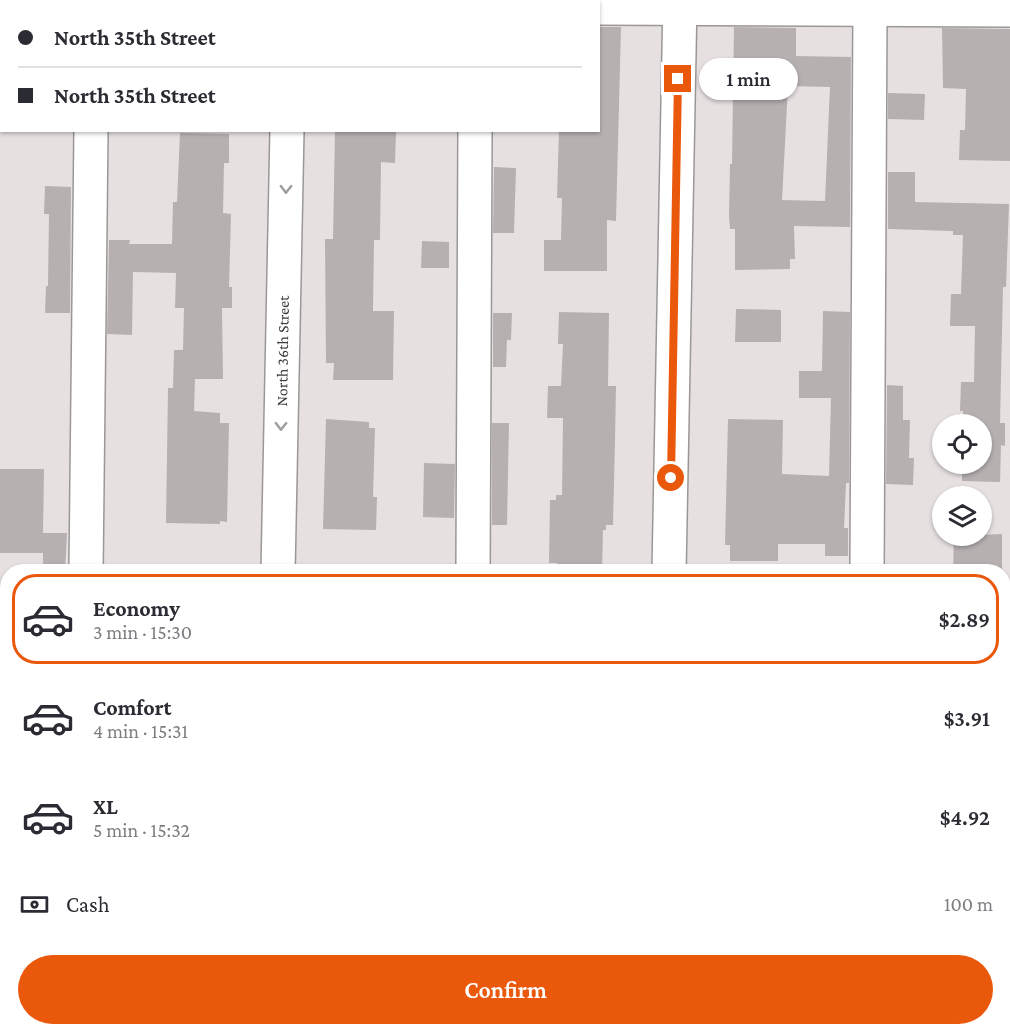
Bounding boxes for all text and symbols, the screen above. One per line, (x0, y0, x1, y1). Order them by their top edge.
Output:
text: North 35th Street (54, 25, 216, 50)
callout: 1 min (699, 58, 798, 100)
route end (664, 65, 691, 92)
text: 1 min (726, 68, 771, 90)
text: North 35th Street (54, 83, 216, 108)
one-way arrow (280, 184, 292, 193)
street label: North 36th Street (273, 295, 292, 407)
map controls (932, 414, 992, 546)
button: locate (932, 414, 992, 474)
one-way arrow (275, 421, 287, 430)
route start (657, 464, 684, 491)
button: layers (932, 486, 992, 546)
icon: car (21, 592, 75, 646)
text: Economy (93, 596, 180, 621)
text: $2.89 (939, 607, 990, 632)
text: 3 min · 15:30 (93, 621, 192, 643)
icon: car (21, 691, 75, 745)
text: Comfort (93, 695, 171, 720)
text: $3.91 (944, 706, 990, 731)
text: 4 min · 15:31 (93, 720, 188, 742)
icon: car (21, 790, 75, 844)
text: XL (93, 794, 118, 819)
text: $4.92 (940, 805, 990, 830)
text: 5 min · 15:32 (93, 819, 190, 841)
icon: cash (18, 888, 51, 921)
text: Cash (66, 892, 110, 917)
text: 100 m (944, 893, 993, 915)
button: Confirm (18, 955, 993, 1024)

